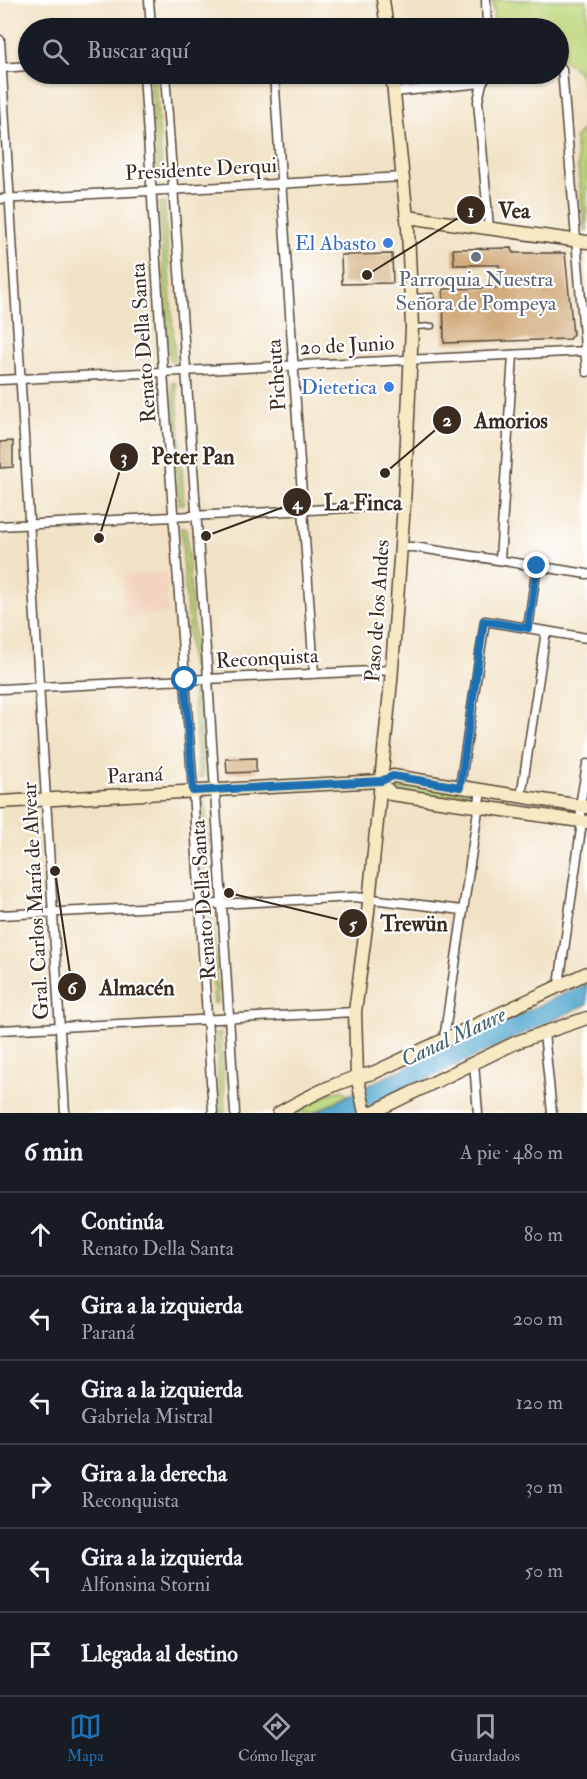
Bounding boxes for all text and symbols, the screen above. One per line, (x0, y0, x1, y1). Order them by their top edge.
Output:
search box (18, 18, 569, 84)
icon: search (39, 35, 72, 68)
text: Buscar aquí (87, 37, 189, 65)
street label: Presidente Derqui (124, 152, 278, 187)
callout: Vea (456, 190, 542, 230)
text: Vea (497, 197, 531, 225)
text: 1 (468, 200, 474, 223)
place label: El Abasto (295, 230, 376, 257)
marker: El Abasto (381, 236, 395, 250)
marker: Parroquia Nuestra Señora de Pompeya (469, 250, 483, 264)
street label: Renato Della Santa (124, 262, 163, 424)
place label: Parroquia Nuestra Señora de Pompeya (396, 266, 557, 317)
street label: 20 de Junio (299, 330, 395, 361)
street label: Picheuta (260, 338, 292, 412)
place label: Dietetica (301, 374, 377, 401)
marker: Dietetica (382, 380, 396, 394)
callout: Amorios (432, 400, 560, 440)
text: Amorios (473, 407, 548, 435)
text: 2 (442, 409, 452, 432)
callout: Peter Pan (109, 437, 246, 477)
text: Peter Pan (151, 443, 235, 471)
text: 3 (121, 446, 128, 469)
callout: La Finca (282, 482, 414, 522)
text: La Finca (324, 489, 403, 517)
text: 4 (291, 492, 303, 515)
street label: Paso de los Andes (359, 539, 396, 683)
route end (523, 552, 549, 578)
street label: Reconquista (215, 642, 320, 675)
route start (171, 666, 197, 692)
street label: Paraná (106, 761, 164, 790)
street label: Gral. Carlos María de Alvear (16, 781, 55, 1021)
street label: Renato Della Santa (184, 819, 223, 981)
callout: Trewün (338, 903, 460, 943)
text: Trewün (379, 910, 448, 938)
text: 5 (349, 913, 358, 936)
callout: Almacén (57, 967, 187, 1007)
text: Almacén (98, 974, 175, 1002)
text: 6 (67, 977, 78, 1000)
water label: Canal Maure (396, 1000, 511, 1073)
text: 6 min (24, 1136, 83, 1168)
text: A pie · 480 m (460, 1140, 563, 1165)
text: Continúa (81, 1208, 164, 1236)
icon: ahead (24, 1218, 57, 1251)
text: 80 m (524, 1222, 563, 1247)
text: Renato Della Santa (81, 1236, 234, 1261)
text: Gira a la izquierda (81, 1292, 242, 1320)
icon: left (24, 1302, 57, 1335)
text: 200 m (513, 1306, 563, 1331)
text: Paraná (81, 1320, 135, 1345)
text: Gira a la izquierda (81, 1376, 242, 1404)
icon: left (24, 1386, 57, 1419)
text: 120 m (516, 1390, 563, 1415)
text: Gabriela Mistral (81, 1404, 213, 1429)
text: Gira a la derecha (81, 1460, 227, 1488)
icon: right (24, 1470, 57, 1503)
text: 30 m (525, 1474, 563, 1499)
text: Reconquista (81, 1488, 179, 1513)
text: Gira a la izquierda (81, 1544, 242, 1572)
icon: left (24, 1554, 57, 1587)
text: 50 m (524, 1558, 563, 1583)
text: Alfonsina Storni (81, 1572, 210, 1597)
icon: arrive (24, 1638, 57, 1671)
text: Llegada al destino (81, 1640, 238, 1668)
tab: Mapa (67, 1710, 104, 1766)
tab: Cómo llegar (238, 1710, 316, 1766)
tab: Guardados (450, 1710, 520, 1766)

